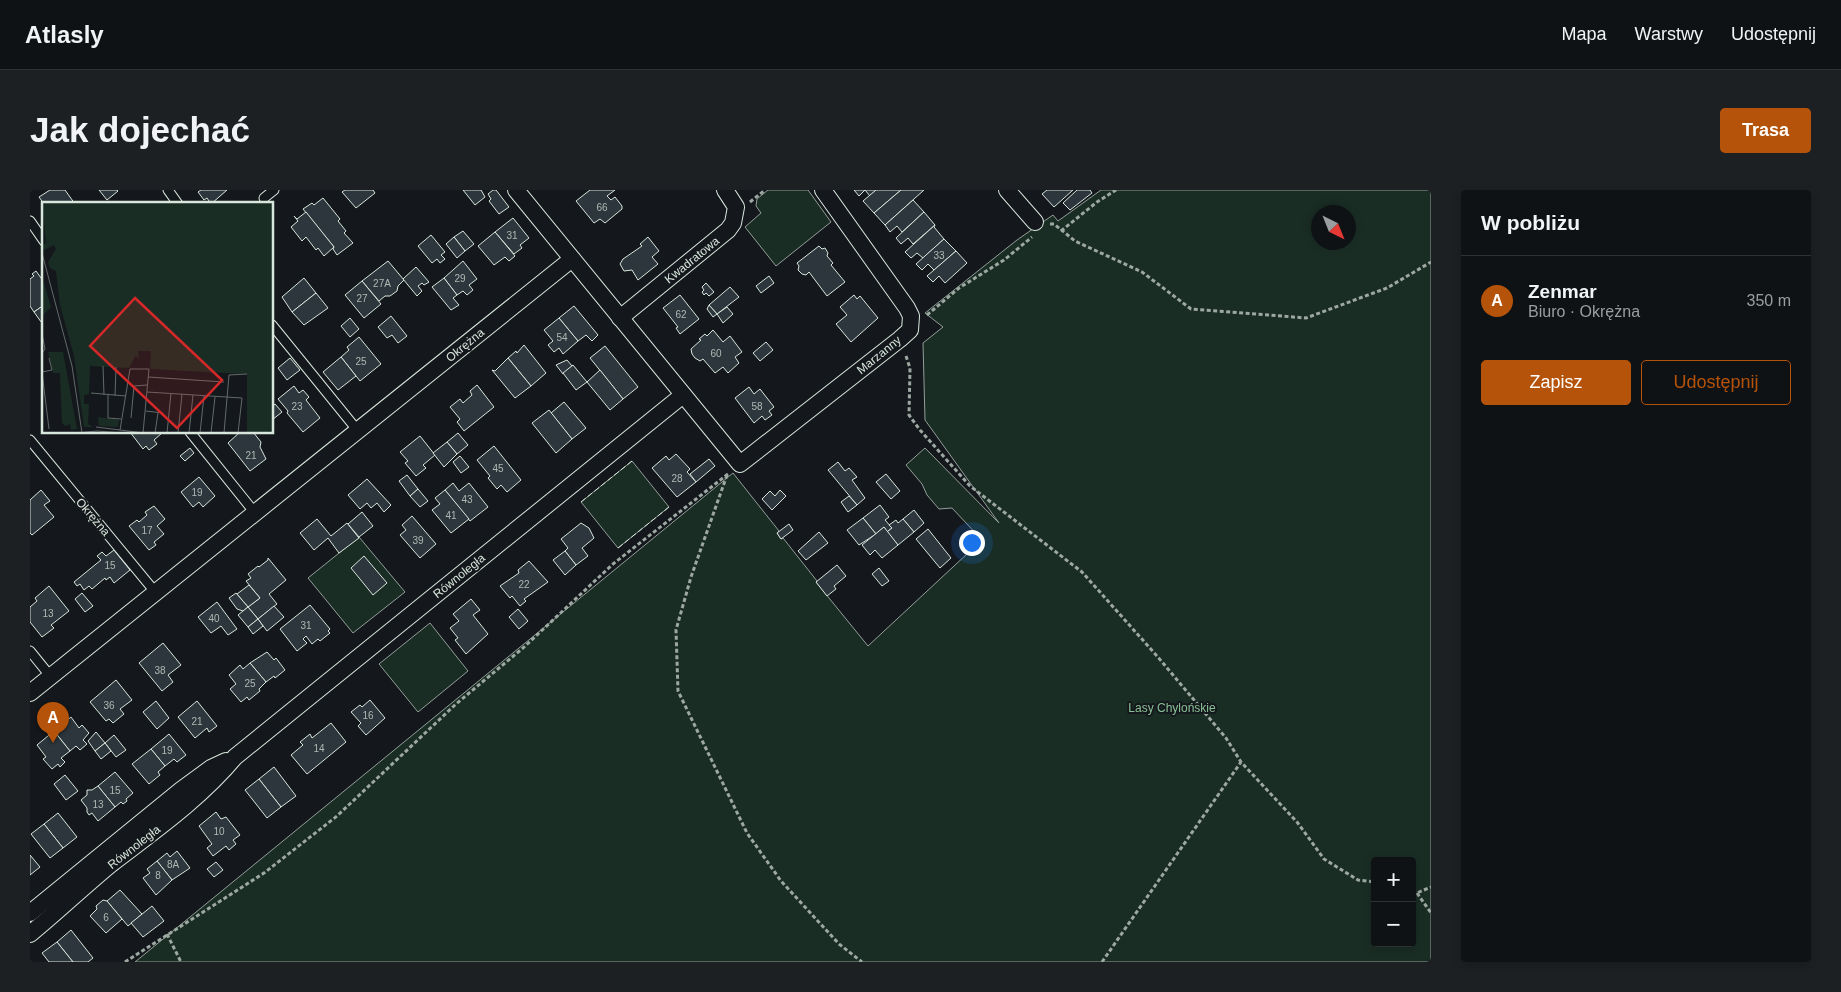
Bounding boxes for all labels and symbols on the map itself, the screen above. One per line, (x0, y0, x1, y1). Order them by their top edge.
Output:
inset map (42, 202, 274, 434)
house number: 66 (596, 202, 608, 213)
north arrow (1311, 205, 1356, 250)
house number: 31 (506, 230, 518, 241)
street label: Kwadratowa (662, 234, 722, 286)
house number: 33 (933, 250, 945, 261)
house number: 29 (454, 273, 466, 284)
house number: 27A (373, 278, 391, 289)
house number: 27 (356, 293, 368, 304)
house number: 62 (675, 309, 687, 320)
street label: Okrężna (443, 325, 487, 365)
house number: 54 (556, 332, 568, 343)
street label: Marzanny (854, 333, 904, 377)
house number: 60 (710, 348, 722, 359)
house number: 25 (355, 356, 367, 367)
house number: 23 (291, 401, 303, 412)
house number: 58 (751, 401, 763, 412)
house number: 21 (245, 450, 257, 461)
house number: 45 (492, 463, 504, 474)
house number: 28 (671, 473, 683, 484)
house number: 19 (191, 487, 203, 498)
house number: 43 (461, 494, 473, 505)
street label: Okrężna (73, 495, 113, 539)
house number: 41 (445, 510, 457, 521)
house number: 17 (141, 525, 153, 536)
your location (959, 530, 985, 556)
house number: 39 (412, 535, 424, 546)
street label: Równoległa (430, 551, 488, 601)
house number: 15 (104, 560, 116, 571)
house number: 22 (518, 579, 530, 590)
house number: 13 (42, 608, 54, 619)
house number: 40 (208, 613, 220, 624)
house number: 31 (300, 620, 312, 631)
house number: 38 (154, 665, 166, 676)
house number: 25 (244, 678, 256, 689)
house number: 36 (103, 700, 115, 711)
park label: Lasy Chylońskie (1128, 701, 1216, 715)
pin: A (37, 702, 69, 743)
house number: 16 (362, 710, 374, 721)
house number: 21 (191, 716, 203, 727)
house number: 14 (313, 743, 325, 754)
house number: 19 (161, 745, 173, 756)
house number: 15 (109, 785, 121, 796)
house number: 13 (92, 799, 104, 810)
street label: Równoległa (105, 822, 163, 872)
house number: 10 (213, 826, 225, 837)
house number: 8A (167, 859, 179, 870)
house number: 8 (155, 870, 161, 881)
house number: 6 (103, 912, 109, 923)

